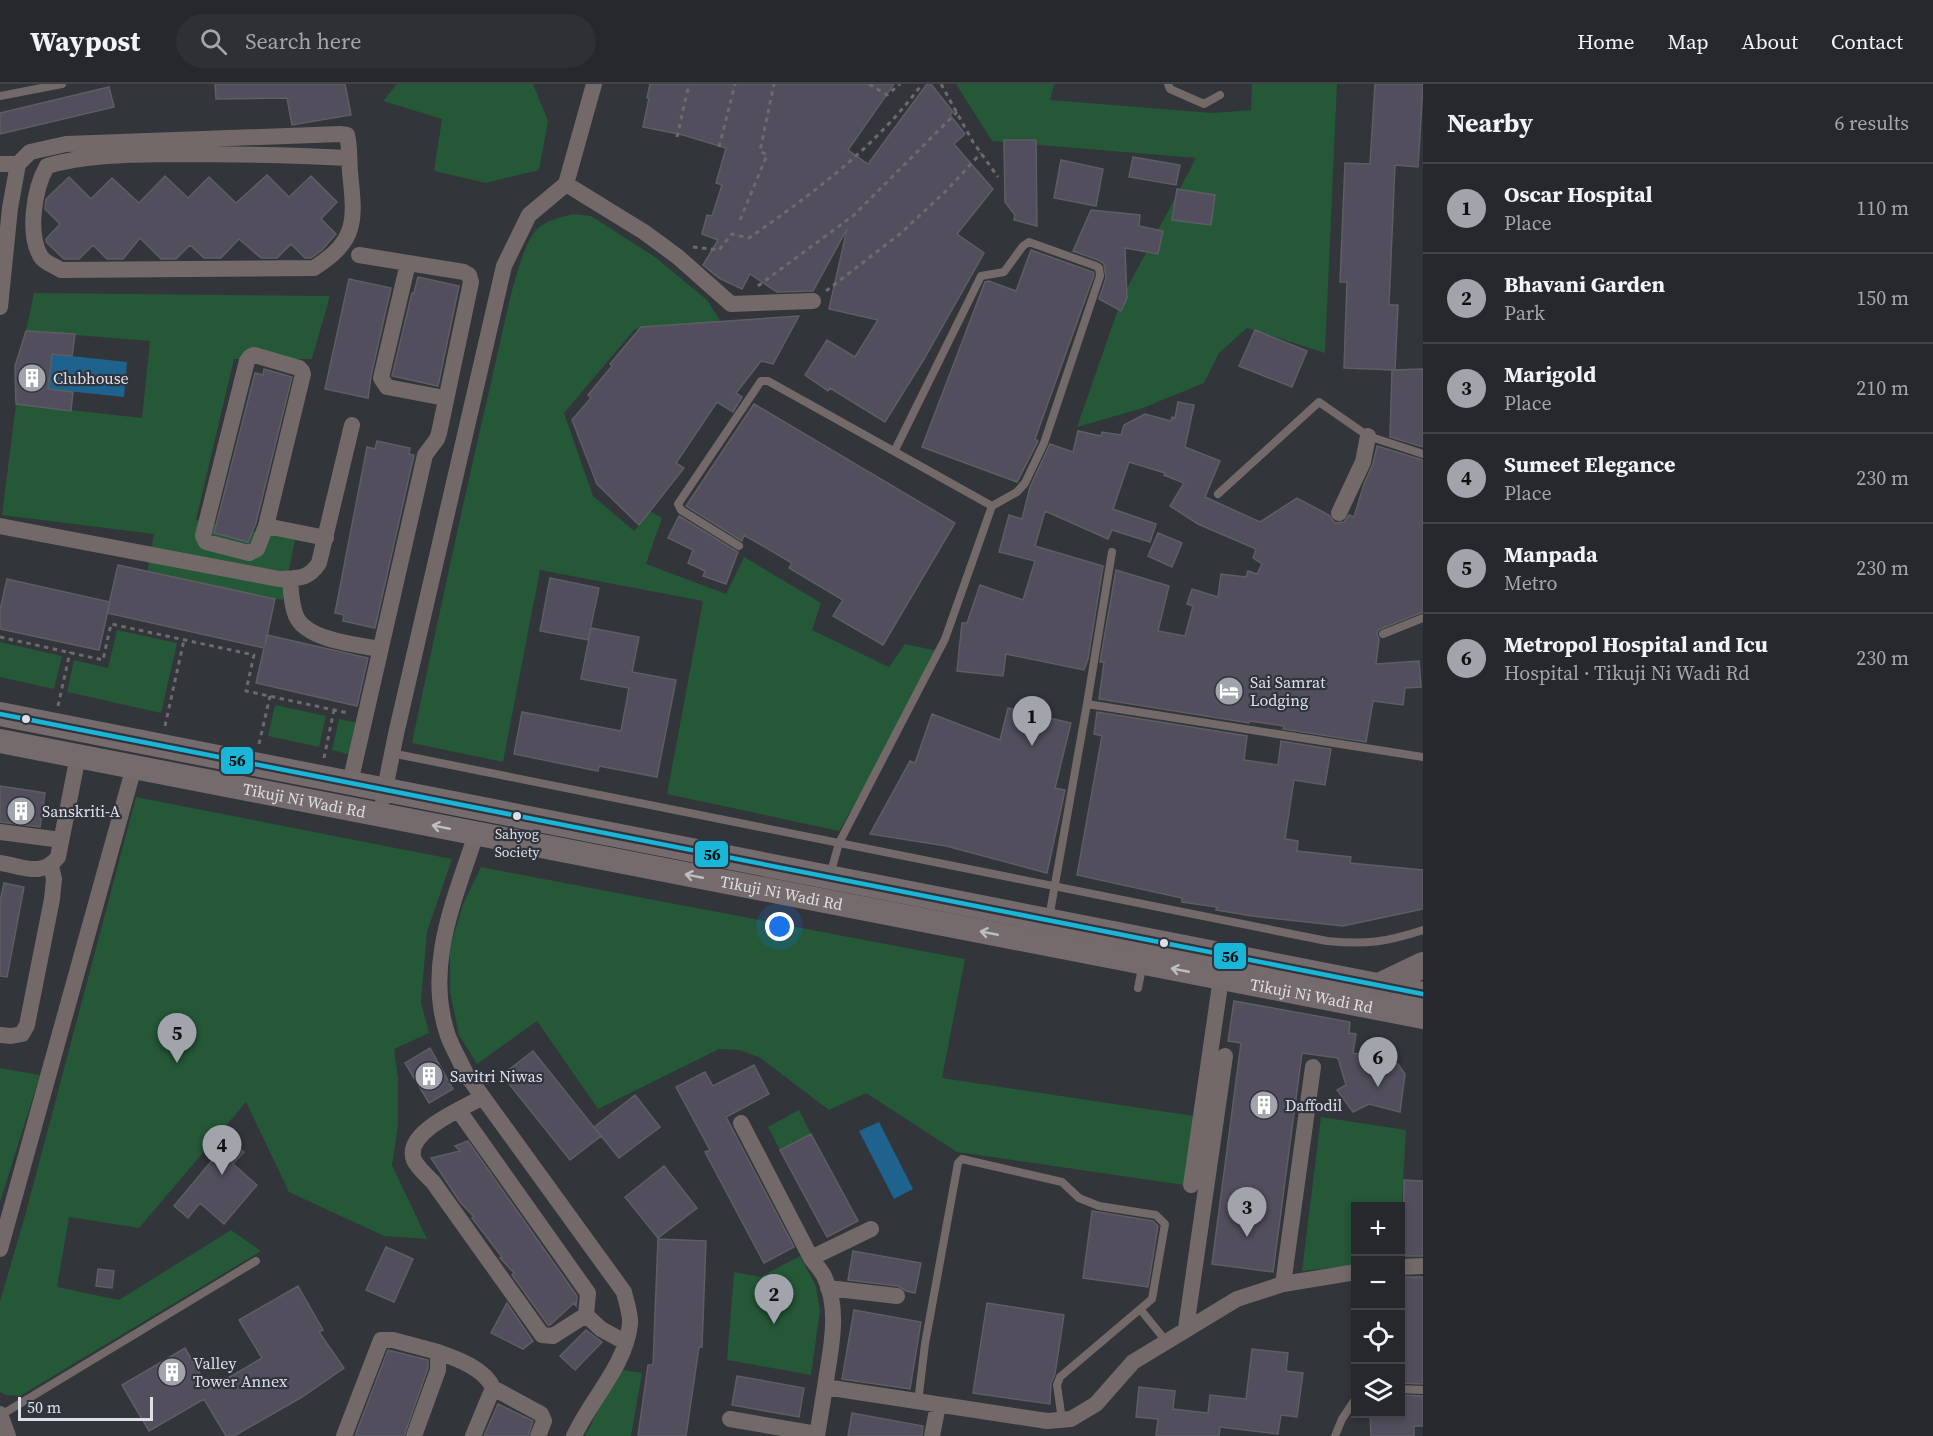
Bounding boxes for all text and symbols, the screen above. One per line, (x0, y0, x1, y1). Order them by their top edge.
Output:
search box (176, 14, 596, 68)
text: Waypost (30, 22, 140, 60)
icon: search (197, 25, 230, 58)
text: Search here (245, 26, 361, 56)
text: Home (1577, 27, 1635, 56)
text: Map (1668, 27, 1709, 56)
text: About (1742, 27, 1798, 56)
text: Contact (1831, 27, 1903, 56)
text: Nearby (1447, 105, 1533, 141)
text: 6 results (1834, 109, 1909, 137)
text: Oscar Hospital (1504, 179, 1653, 209)
text: 1 (1461, 194, 1472, 222)
text: 110 m (1856, 194, 1909, 222)
text: Place (1504, 209, 1552, 237)
text: Bhavani Garden (1504, 269, 1665, 299)
text: 2 (1461, 284, 1472, 312)
text: 150 m (1856, 284, 1909, 312)
text: Park (1504, 299, 1545, 327)
text: Marigold (1504, 359, 1596, 389)
building icon: Clubhouse (16, 362, 48, 394)
place label: Clubhouse (53, 367, 129, 389)
text: 3 (1461, 374, 1472, 402)
text: 210 m (1856, 374, 1909, 402)
text: Place (1504, 389, 1552, 417)
text: Sumeet Elegance (1504, 449, 1676, 479)
text: 4 (1461, 464, 1472, 492)
text: 230 m (1856, 464, 1909, 492)
text: Place (1504, 479, 1552, 507)
text: Manpada (1504, 539, 1598, 569)
text: 5 (1461, 554, 1472, 582)
text: 230 m (1856, 554, 1909, 582)
text: Metro (1504, 569, 1558, 597)
text: Metropol Hospital and Icu (1504, 629, 1768, 659)
text: 6 (1461, 644, 1472, 672)
text: 230 m (1856, 644, 1909, 672)
text: Hospital · Tikuji Ni Wadi Rd (1504, 659, 1750, 687)
place label: Sai Samrat Lodging (1250, 671, 1326, 711)
hotel icon: Sai Samrat Lodging (1213, 675, 1245, 707)
pin: 1 (1012, 696, 1052, 746)
unlabelled marker (20, 713, 32, 725)
line badge: 56 (220, 746, 254, 775)
text: 56 (228, 749, 246, 771)
street label: Tikuji Ni Wadi Rd (241, 777, 368, 823)
building icon: Sanskriti-A (5, 795, 37, 827)
place label: Sanskriti-A (42, 800, 121, 822)
marker: Sahyog Society (511, 810, 523, 822)
one-way arrow (431, 821, 451, 832)
place label: Sahyog Society (495, 824, 540, 862)
line badge: 56 (694, 840, 729, 868)
text: 56 (703, 843, 721, 865)
one-way arrow (685, 870, 704, 881)
street label: Tikuji Ni Wadi Rd (718, 870, 845, 915)
your location (765, 912, 794, 941)
one-way arrow (979, 927, 999, 938)
unlabelled marker (1158, 937, 1170, 949)
line badge: 56 (1213, 942, 1247, 970)
text: 56 (1221, 945, 1239, 967)
one-way arrow (1171, 964, 1190, 975)
street label: Tikuji Ni Wadi Rd (1248, 973, 1375, 1018)
pin: 5 (158, 1014, 196, 1063)
pin: 6 (1358, 1038, 1398, 1087)
building icon: Savitri Niwas (413, 1060, 445, 1092)
place label: Savitri Niwas (450, 1065, 543, 1087)
building icon: Daffodil (1248, 1089, 1280, 1121)
place label: Daffodil (1285, 1094, 1342, 1116)
pin: 4 (202, 1126, 242, 1175)
pin: 3 (1228, 1188, 1266, 1237)
map controls (1351, 1202, 1405, 1418)
button: + (1351, 1202, 1405, 1256)
button: − (1351, 1256, 1405, 1310)
pin: 2 (754, 1274, 794, 1324)
button: locate (1351, 1310, 1405, 1364)
place label: Valley Tower Annex (193, 1352, 288, 1392)
building icon: Valley Tower Annex (156, 1356, 188, 1388)
button: layers (1351, 1364, 1405, 1418)
scale bar (18, 1394, 153, 1422)
text: 50 m (27, 1396, 61, 1418)

